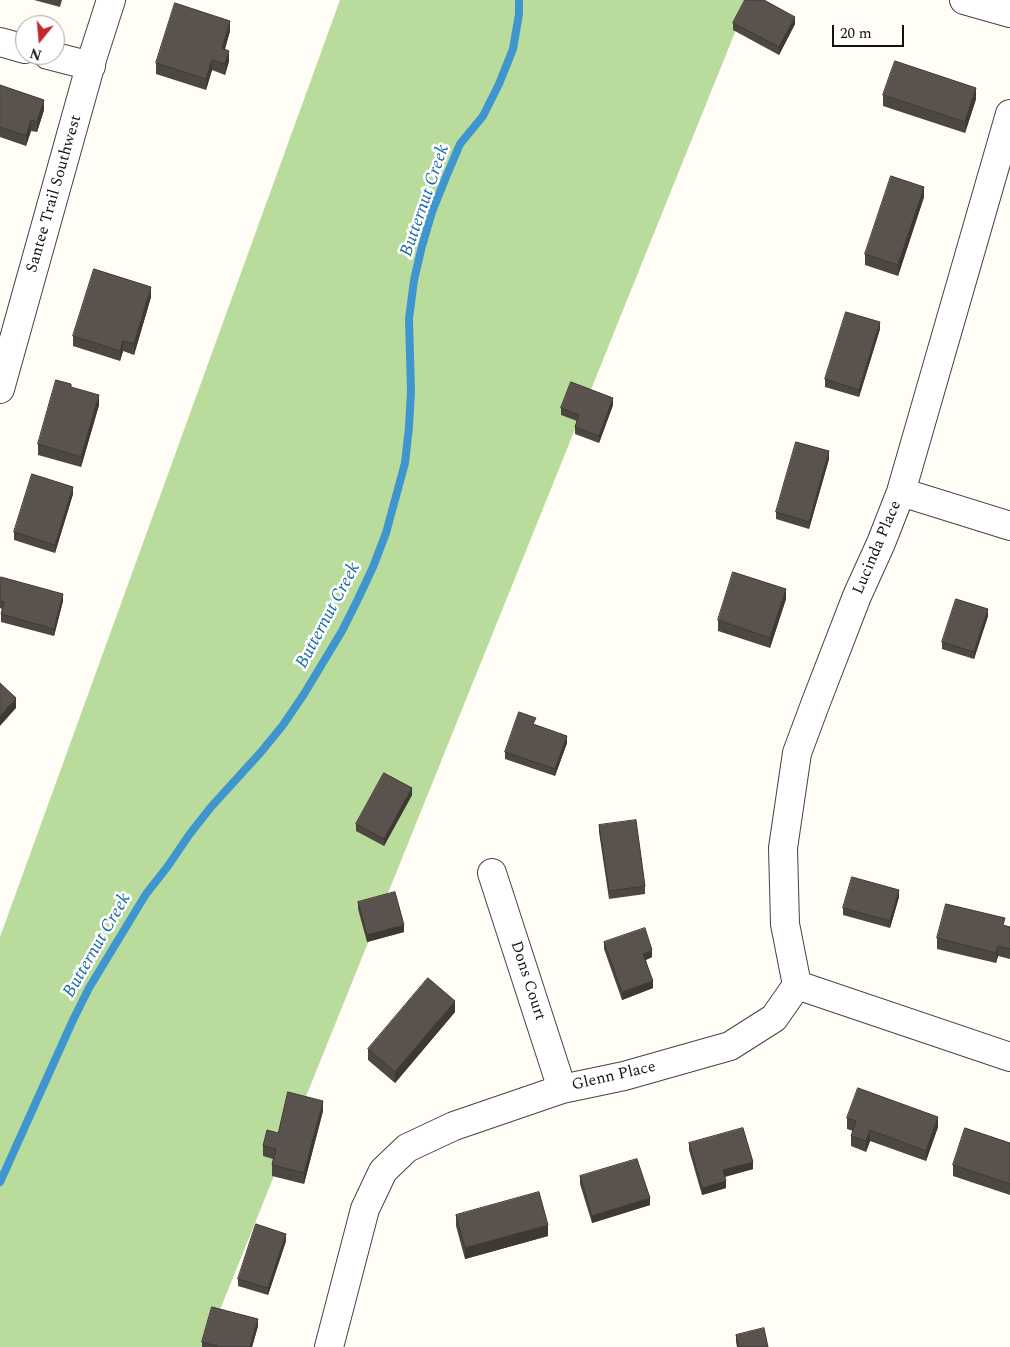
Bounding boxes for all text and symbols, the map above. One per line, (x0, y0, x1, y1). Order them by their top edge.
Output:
north arrow (15, 15, 65, 65)
scale bar (835, 15, 908, 47)
text: 20 m (840, 22, 872, 45)
text: N (27, 42, 44, 66)
street label: Santee Trail Southwest (23, 113, 87, 275)
water label: Butternut Creek (397, 142, 455, 260)
street label: Lucinda Place (850, 498, 906, 598)
water label: Butternut Creek (292, 559, 366, 673)
water label: Butternut Creek (59, 890, 137, 1002)
street label: Dons Court (505, 939, 549, 1023)
street label: Glenn Place (570, 1058, 658, 1096)

